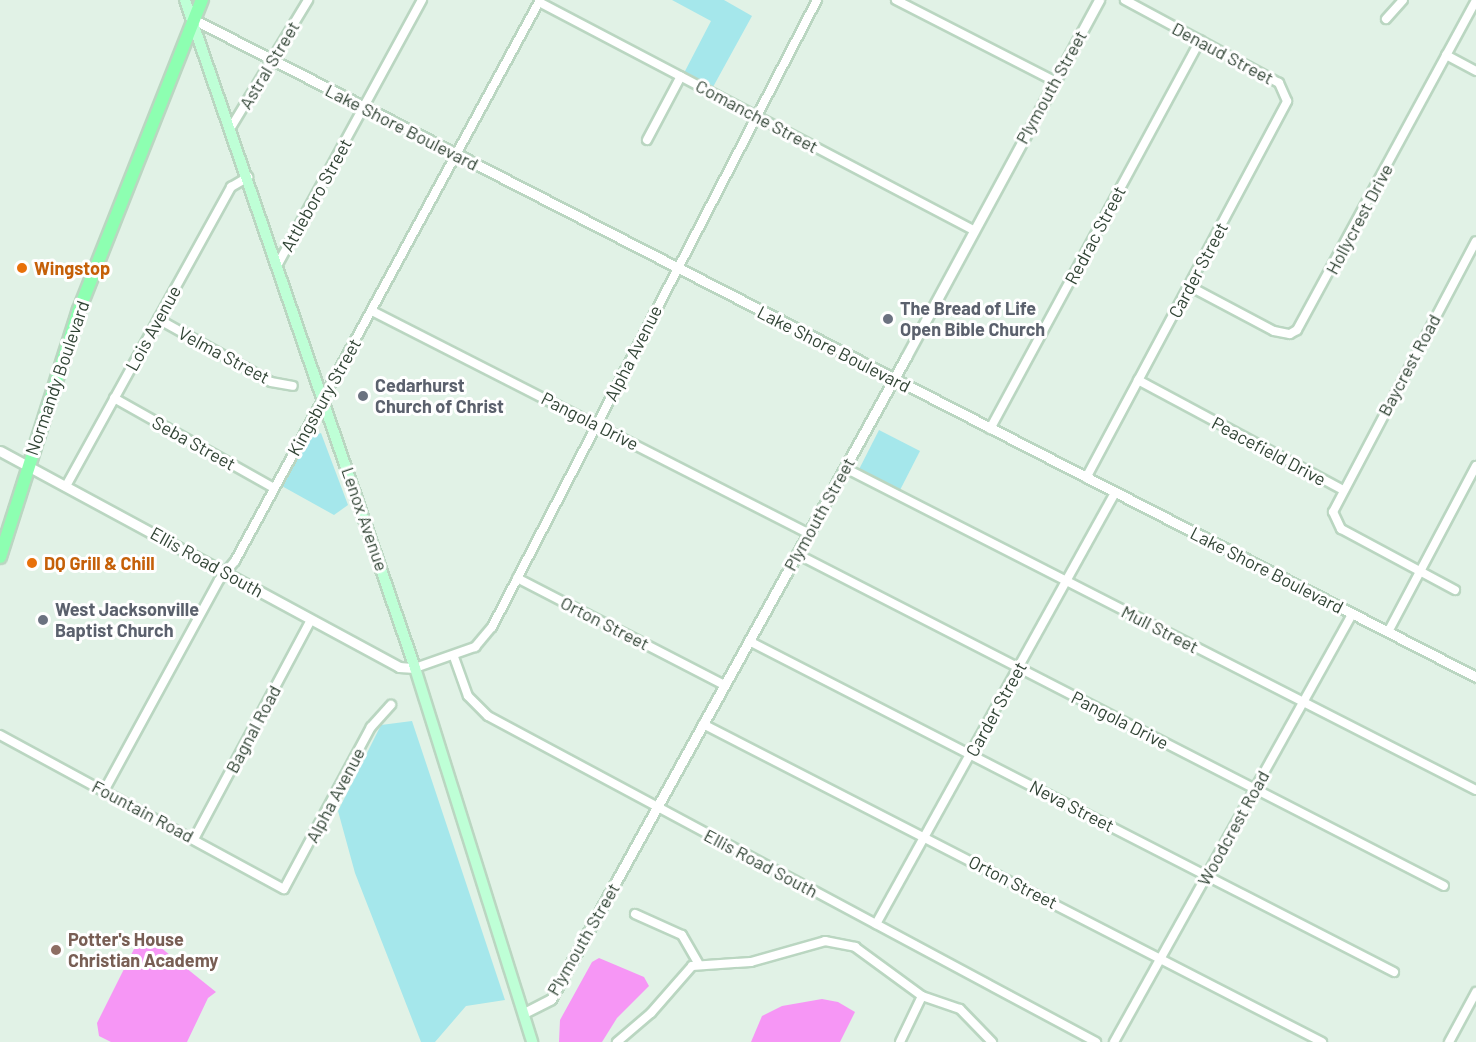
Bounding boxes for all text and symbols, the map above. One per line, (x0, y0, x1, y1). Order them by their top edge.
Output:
street label: Astral Street (234, 17, 304, 113)
street label: Denaud Street (1169, 17, 1277, 89)
street label: Plymouth Street (1011, 27, 1091, 147)
street label: Comanche Street (692, 75, 822, 157)
street label: Lake Shore Boulevard (322, 79, 482, 175)
street label: Attleboro Street (276, 135, 356, 255)
street label: Hollycrest Drive (1321, 160, 1397, 278)
street label: Redrac Street (1060, 182, 1130, 288)
street label: Carder Street (1164, 218, 1232, 322)
place label: Wingstop (34, 257, 110, 279)
marker: Wingstop (15, 261, 29, 275)
street label: Lois Avenue (121, 282, 185, 374)
street label: Normandy Boulevard (20, 298, 94, 458)
place label: The Bread of Life Open Bible Church (900, 298, 1045, 340)
street label: Alpha Avenue (600, 301, 666, 405)
street label: Lake Shore Boulevard (754, 301, 914, 397)
street label: Baycrest Road (1373, 310, 1445, 420)
marker: The Bread of Life Open Bible Church (881, 312, 895, 326)
street label: Velma Street (175, 322, 273, 388)
street label: Kingsbury Street (283, 334, 365, 460)
place label: Cedarhurst Church of Christ (375, 375, 504, 418)
street label: Pangola Drive (538, 387, 642, 455)
marker: Cedarhurst Church of Christ (356, 389, 370, 403)
street label: Seba Street (149, 411, 239, 475)
street label: Peacefield Drive (1208, 412, 1330, 490)
street label: Plymouth Street (779, 454, 859, 574)
street label: Lenox Avenue (337, 464, 393, 574)
street label: Ellis Road South (147, 522, 267, 602)
street label: Lake Shore Boulevard (1187, 522, 1347, 618)
place label: DQ Grill & Chill (44, 552, 155, 574)
marker: DQ Grill & Chill (25, 556, 39, 570)
street label: Orton Street (557, 591, 653, 655)
place label: West Jacksonville Baptist Church (55, 599, 199, 642)
street label: Mull Street (1118, 600, 1202, 658)
marker: West Jacksonville Baptist Church (36, 613, 50, 627)
street label: Carder Street (961, 658, 1031, 760)
street label: Bagnal Road (221, 681, 285, 777)
street label: Pangola Drive (1068, 686, 1172, 754)
street label: Alpha Avenue (301, 744, 369, 846)
street label: Woodcrest Road (1192, 767, 1274, 889)
street label: Fountain Road (88, 775, 198, 847)
street label: Neva Street (1026, 776, 1118, 836)
street label: Ellis Road South (700, 824, 822, 902)
street label: Orton Street (965, 850, 1061, 914)
street label: Plymouth Street (542, 879, 624, 999)
place label: Potter's House Christian Academy (68, 929, 218, 972)
marker: Potter's House Christian Academy (49, 943, 63, 957)

